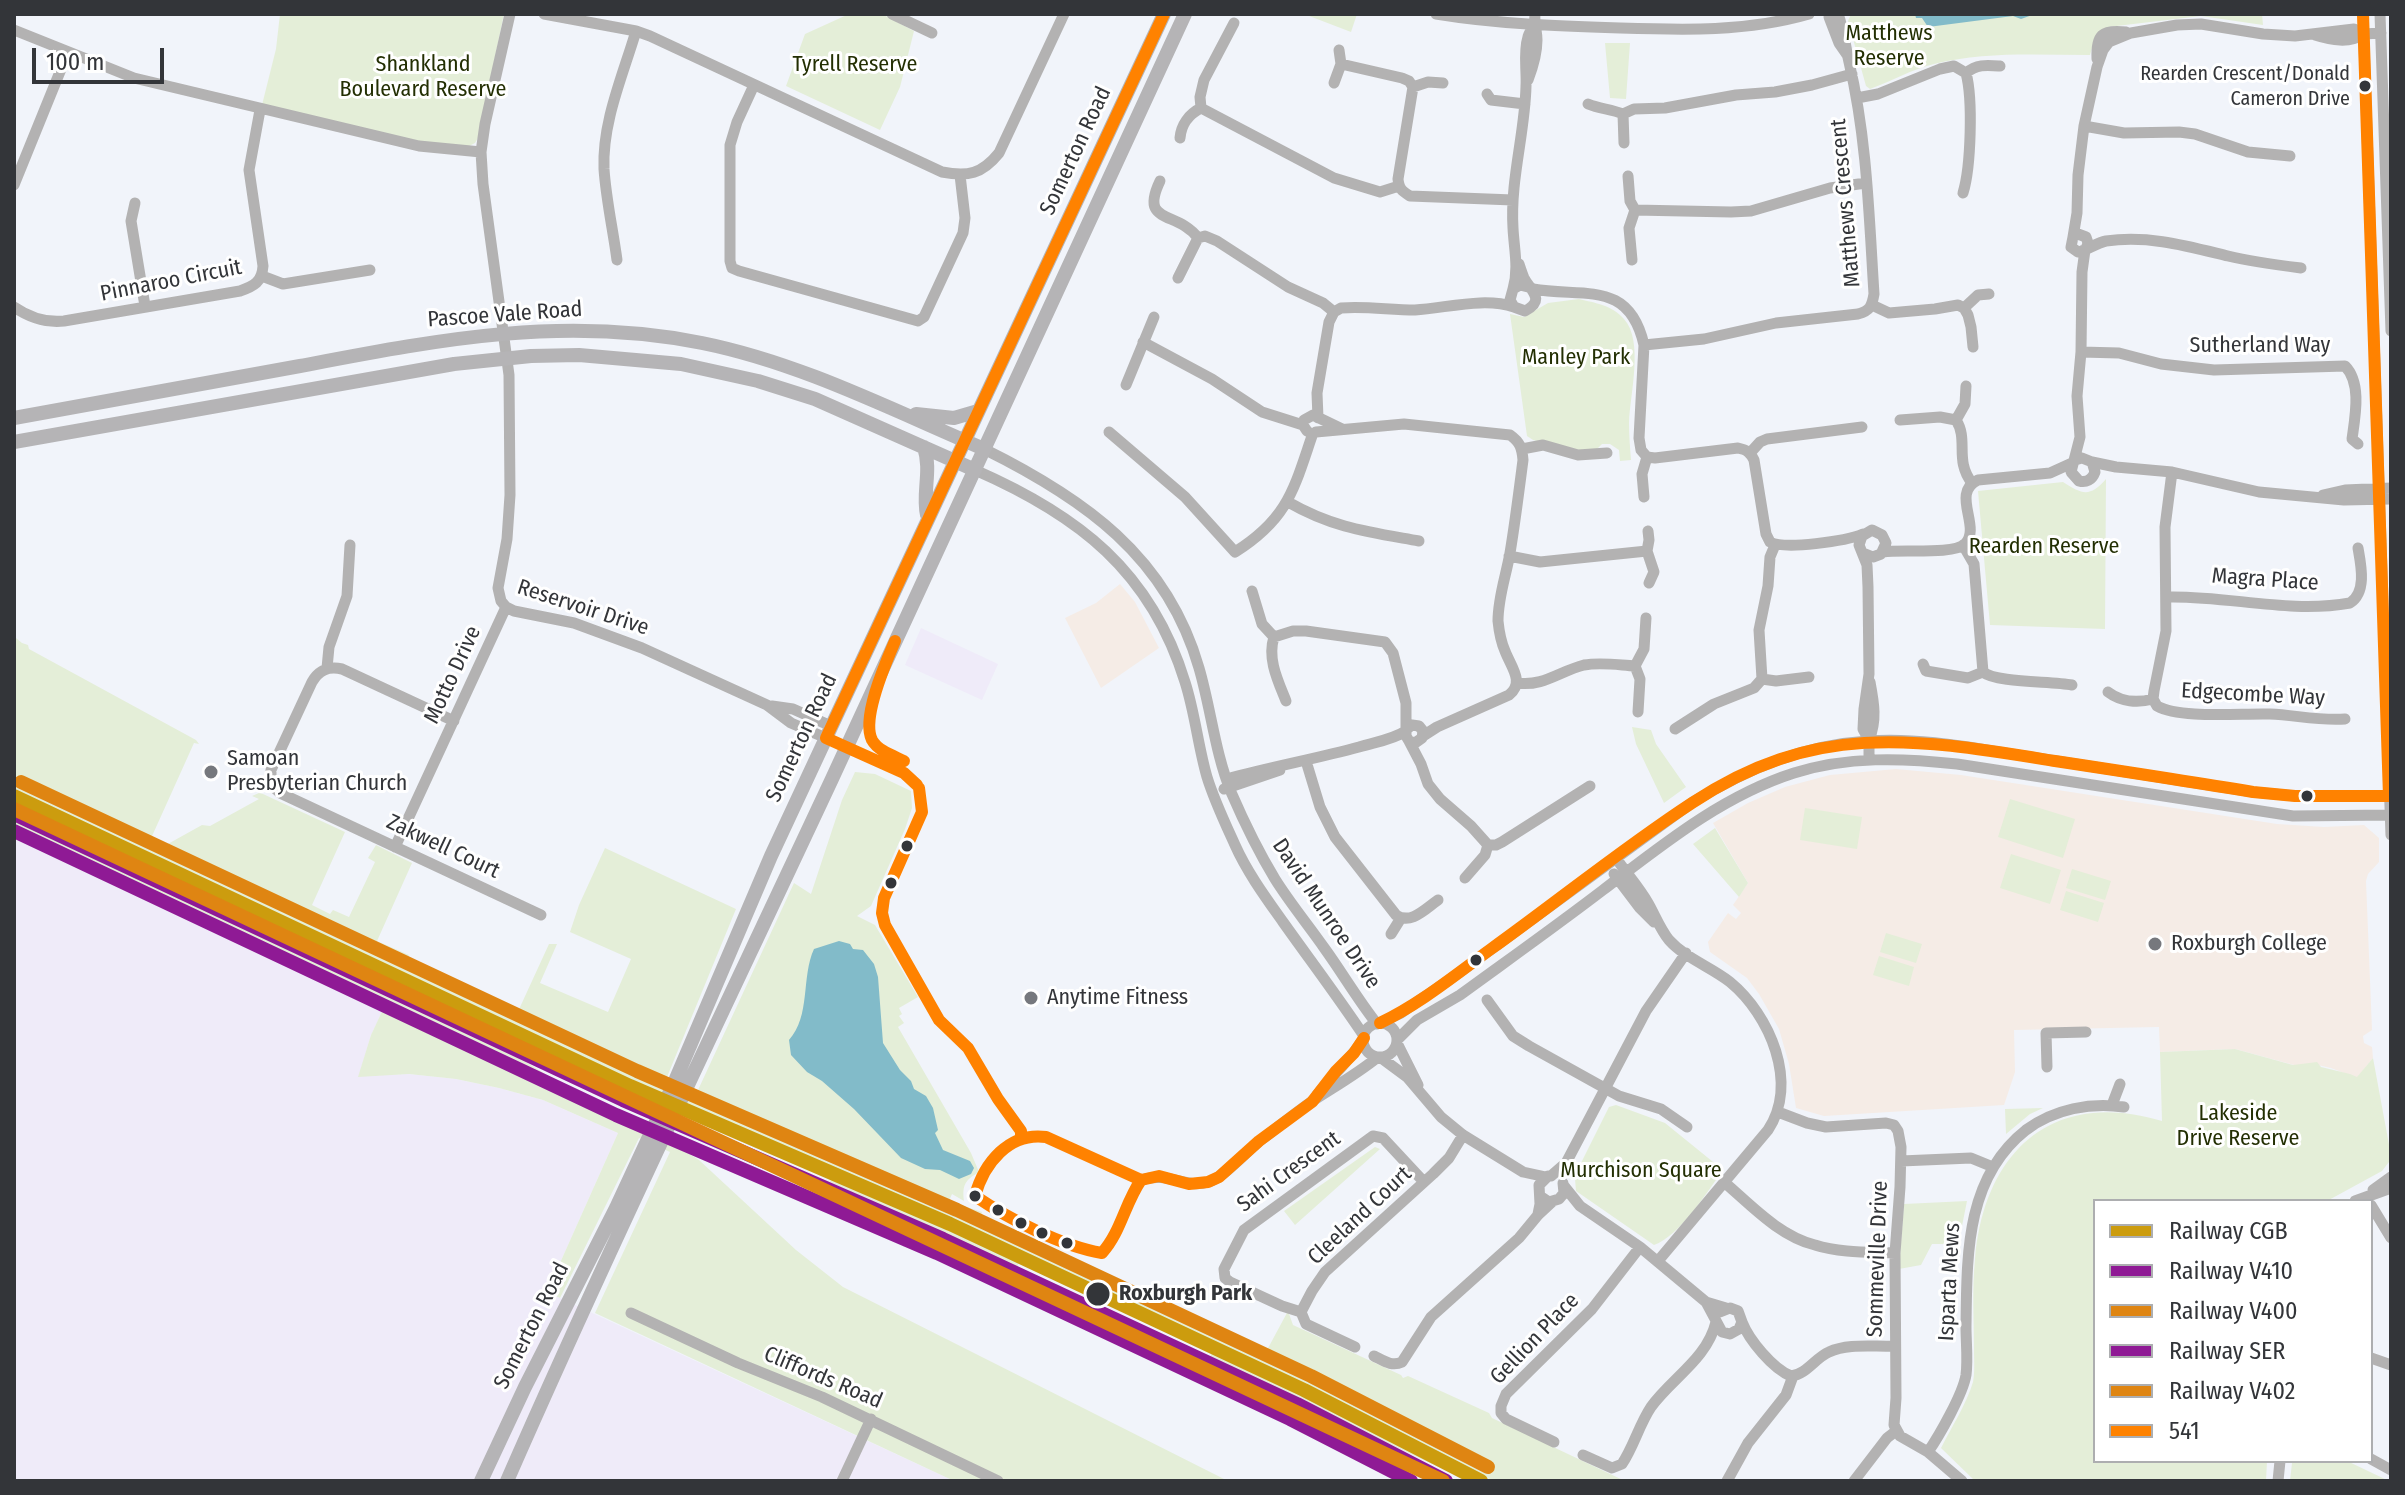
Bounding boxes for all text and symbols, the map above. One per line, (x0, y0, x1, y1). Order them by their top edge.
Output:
park label: Matthews Reserve (1845, 21, 1933, 72)
scale bar (36, 32, 168, 82)
text: 100 m (46, 48, 104, 76)
park label: Shankland Boulevard Reserve (340, 52, 506, 104)
park label: Tyrell Reserve (793, 52, 917, 78)
place label: Rearden Crescent/Donald Cameron Drive (2140, 62, 2350, 109)
marker: Rearden Crescent/Donald Cameron Drive (2357, 78, 2373, 94)
street label: Somerton Road (1035, 83, 1117, 219)
street label: Matthews Crescent (1825, 118, 1867, 288)
street label: Pinnaroo Circuit (98, 254, 244, 308)
street label: Pascoe Vale Road (427, 296, 583, 334)
street label: Sutherland Way (2190, 333, 2330, 359)
park label: Manley Park (1522, 345, 1630, 371)
park label: Rearden Reserve (1969, 534, 2119, 560)
street label: Magra Place (2211, 563, 2319, 597)
street label: Reservoir Drive (514, 574, 652, 642)
street label: Motto Drive (419, 622, 487, 728)
street label: Somerton Road (761, 670, 843, 806)
street label: Edgecombe Way (2180, 678, 2326, 712)
place label: Samoan Presbyterian Church (227, 746, 407, 798)
marker: Samoan Presbyterian Church (202, 763, 220, 781)
unlabelled marker (2299, 788, 2315, 804)
street label: Zakwell Court (382, 809, 504, 885)
street label: David Munroe Drive (1266, 834, 1386, 994)
unlabelled marker (899, 838, 915, 854)
unlabelled marker (883, 875, 899, 891)
place label: Roxburgh College (2171, 931, 2327, 957)
marker: Roxburgh College (2146, 935, 2164, 953)
unlabelled marker (1468, 952, 1484, 968)
place label: Anytime Fitness (1047, 985, 1188, 1011)
marker: Anytime Fitness (1022, 989, 1040, 1007)
park label: Lakeside Drive Reserve (2177, 1101, 2299, 1152)
street label: Sahi Crescent (1232, 1126, 1346, 1218)
park label: Murchison Square (1560, 1158, 1722, 1184)
street label: Cleeland Court (1303, 1161, 1417, 1271)
street label: Sommeville Drive (1862, 1180, 1894, 1338)
unlabelled marker (967, 1188, 983, 1204)
legend (2093, 1199, 2373, 1463)
unlabelled marker (990, 1202, 1006, 1218)
unlabelled marker (1013, 1215, 1029, 1231)
text: Railway CGB (2169, 1217, 2288, 1245)
street label: Isparta Mews (1934, 1222, 1966, 1342)
unlabelled marker (1034, 1225, 1050, 1241)
unlabelled marker (1059, 1235, 1075, 1251)
text: Railway V410 (2169, 1257, 2293, 1285)
street label: Somerton Road (489, 1258, 575, 1394)
marker: Roxburgh Park (1084, 1280, 1112, 1308)
place label: Roxburgh Park (1119, 1281, 1252, 1307)
street label: Gellion Place (1485, 1288, 1585, 1390)
text: Railway V400 (2169, 1297, 2298, 1325)
text: Railway SER (2169, 1337, 2285, 1365)
street label: Cliffords Road (760, 1341, 886, 1415)
text: Railway V402 (2169, 1377, 2295, 1405)
text: 541 (2169, 1417, 2200, 1445)

